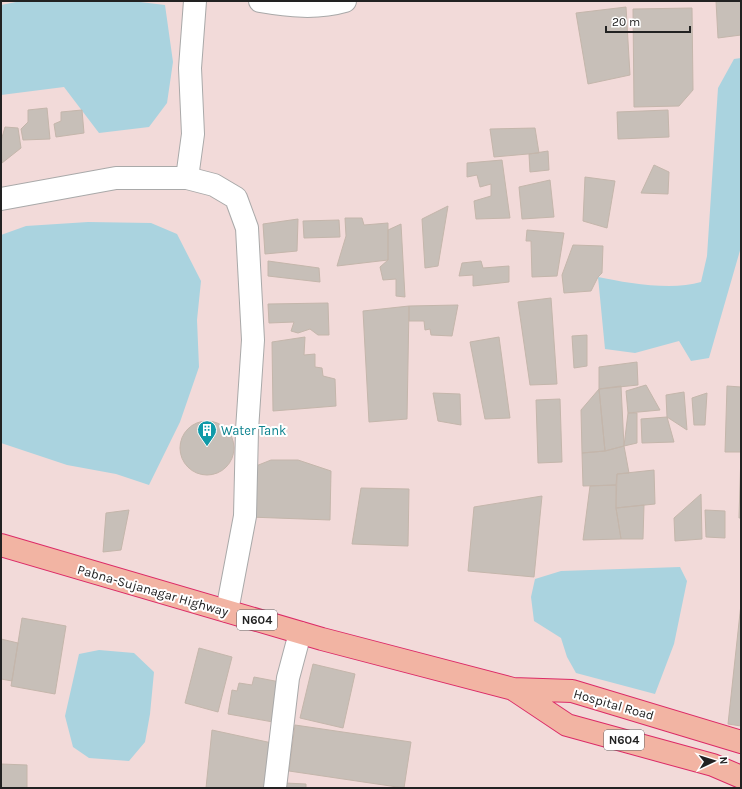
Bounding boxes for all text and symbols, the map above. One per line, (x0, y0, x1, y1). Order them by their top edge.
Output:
scale bar (606, 8, 690, 34)
text: 20 m (612, 15, 640, 29)
building icon: Water Tank (196, 419, 218, 447)
place label: Water Tank (221, 423, 286, 438)
street label: Pabna-Sujanagar Highway (76, 562, 230, 619)
road number: N604 (237, 610, 277, 630)
street label: Hospital Road (572, 686, 656, 723)
road number: N604 (604, 730, 644, 750)
north arrow (694, 741, 734, 781)
text: N (717, 756, 730, 765)

